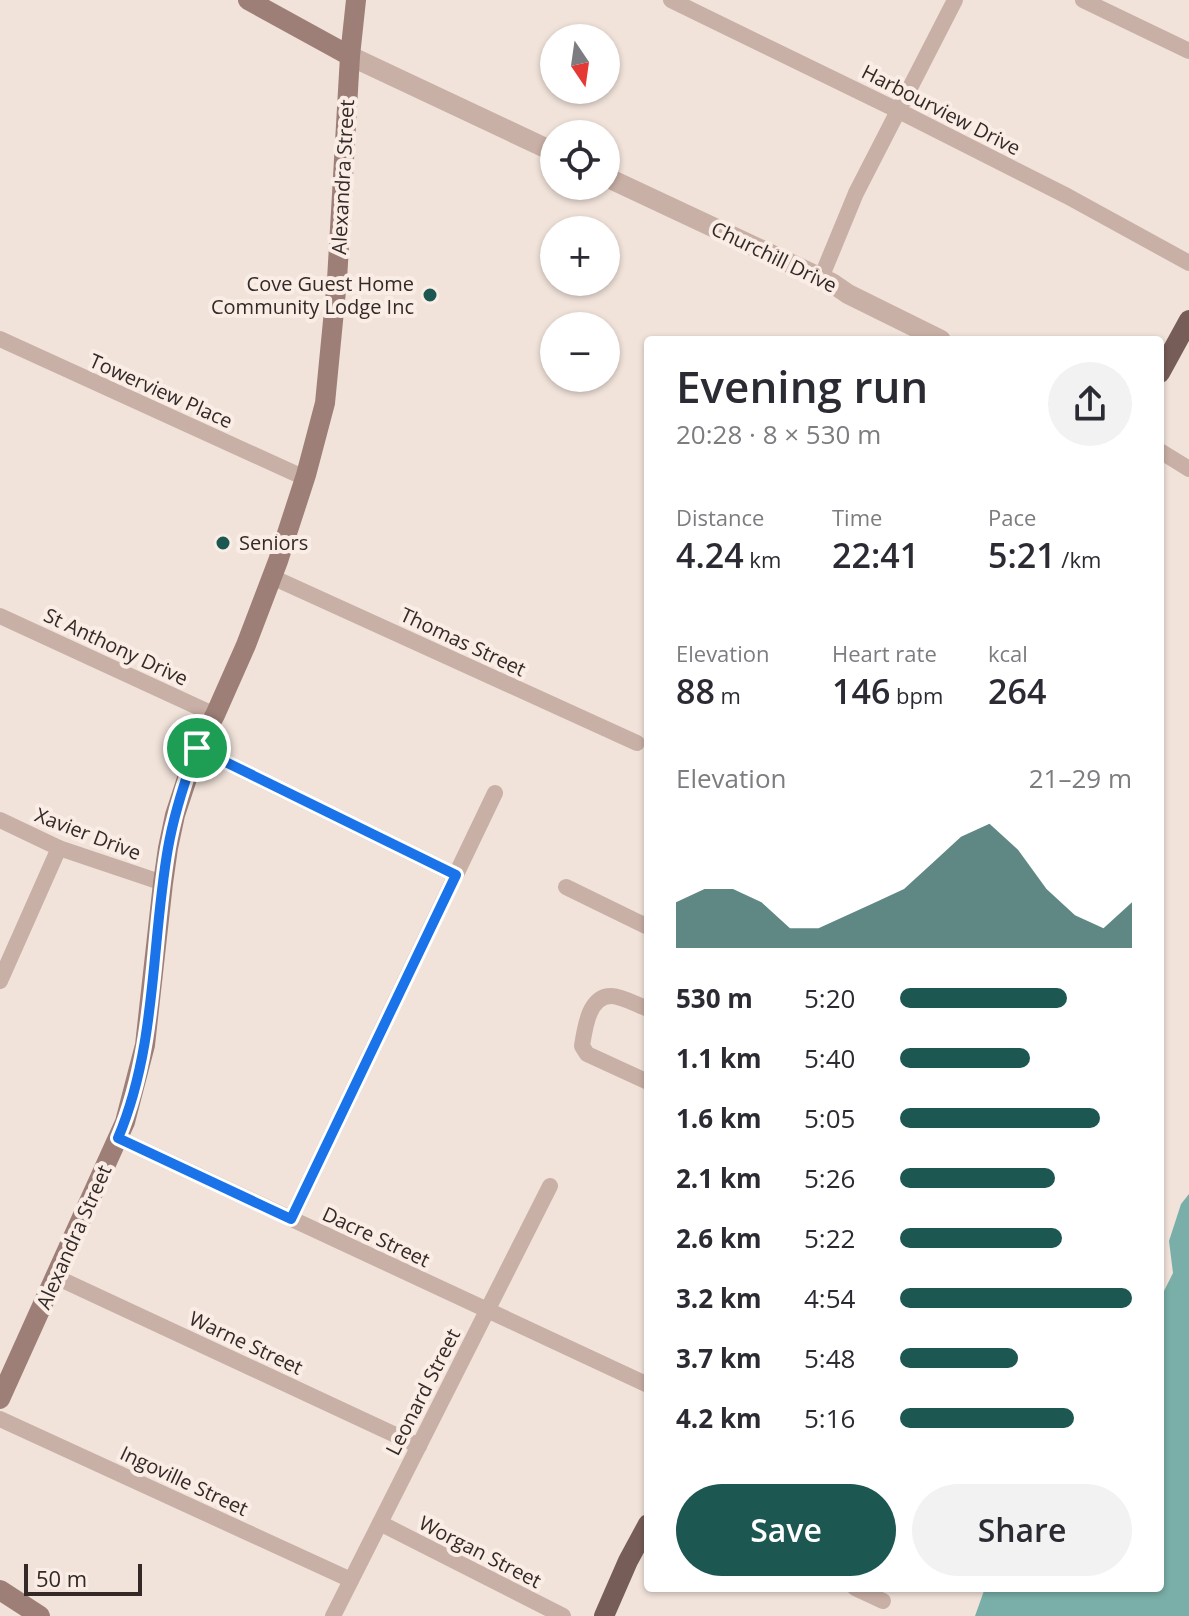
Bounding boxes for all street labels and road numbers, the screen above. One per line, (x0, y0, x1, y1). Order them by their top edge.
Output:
street label: Harbourview Drive (857, 58, 1025, 161)
street label: Alexandra Street (325, 99, 360, 255)
street label: Churchill Drive (707, 215, 841, 299)
street label: Towerview Place (85, 347, 237, 434)
street label: St Anthony Drive (40, 601, 193, 692)
street label: Thomas Street (396, 601, 530, 682)
street label: Xavier Drive (31, 801, 145, 866)
street label: Alexandra Street (30, 1160, 117, 1313)
street label: Dacre Street (318, 1200, 434, 1273)
street label: Warne Street (185, 1304, 307, 1381)
street label: Leonard Street (379, 1324, 466, 1460)
street label: Ingoville Street (116, 1439, 253, 1522)
street label: Worgan Street (414, 1509, 546, 1594)

